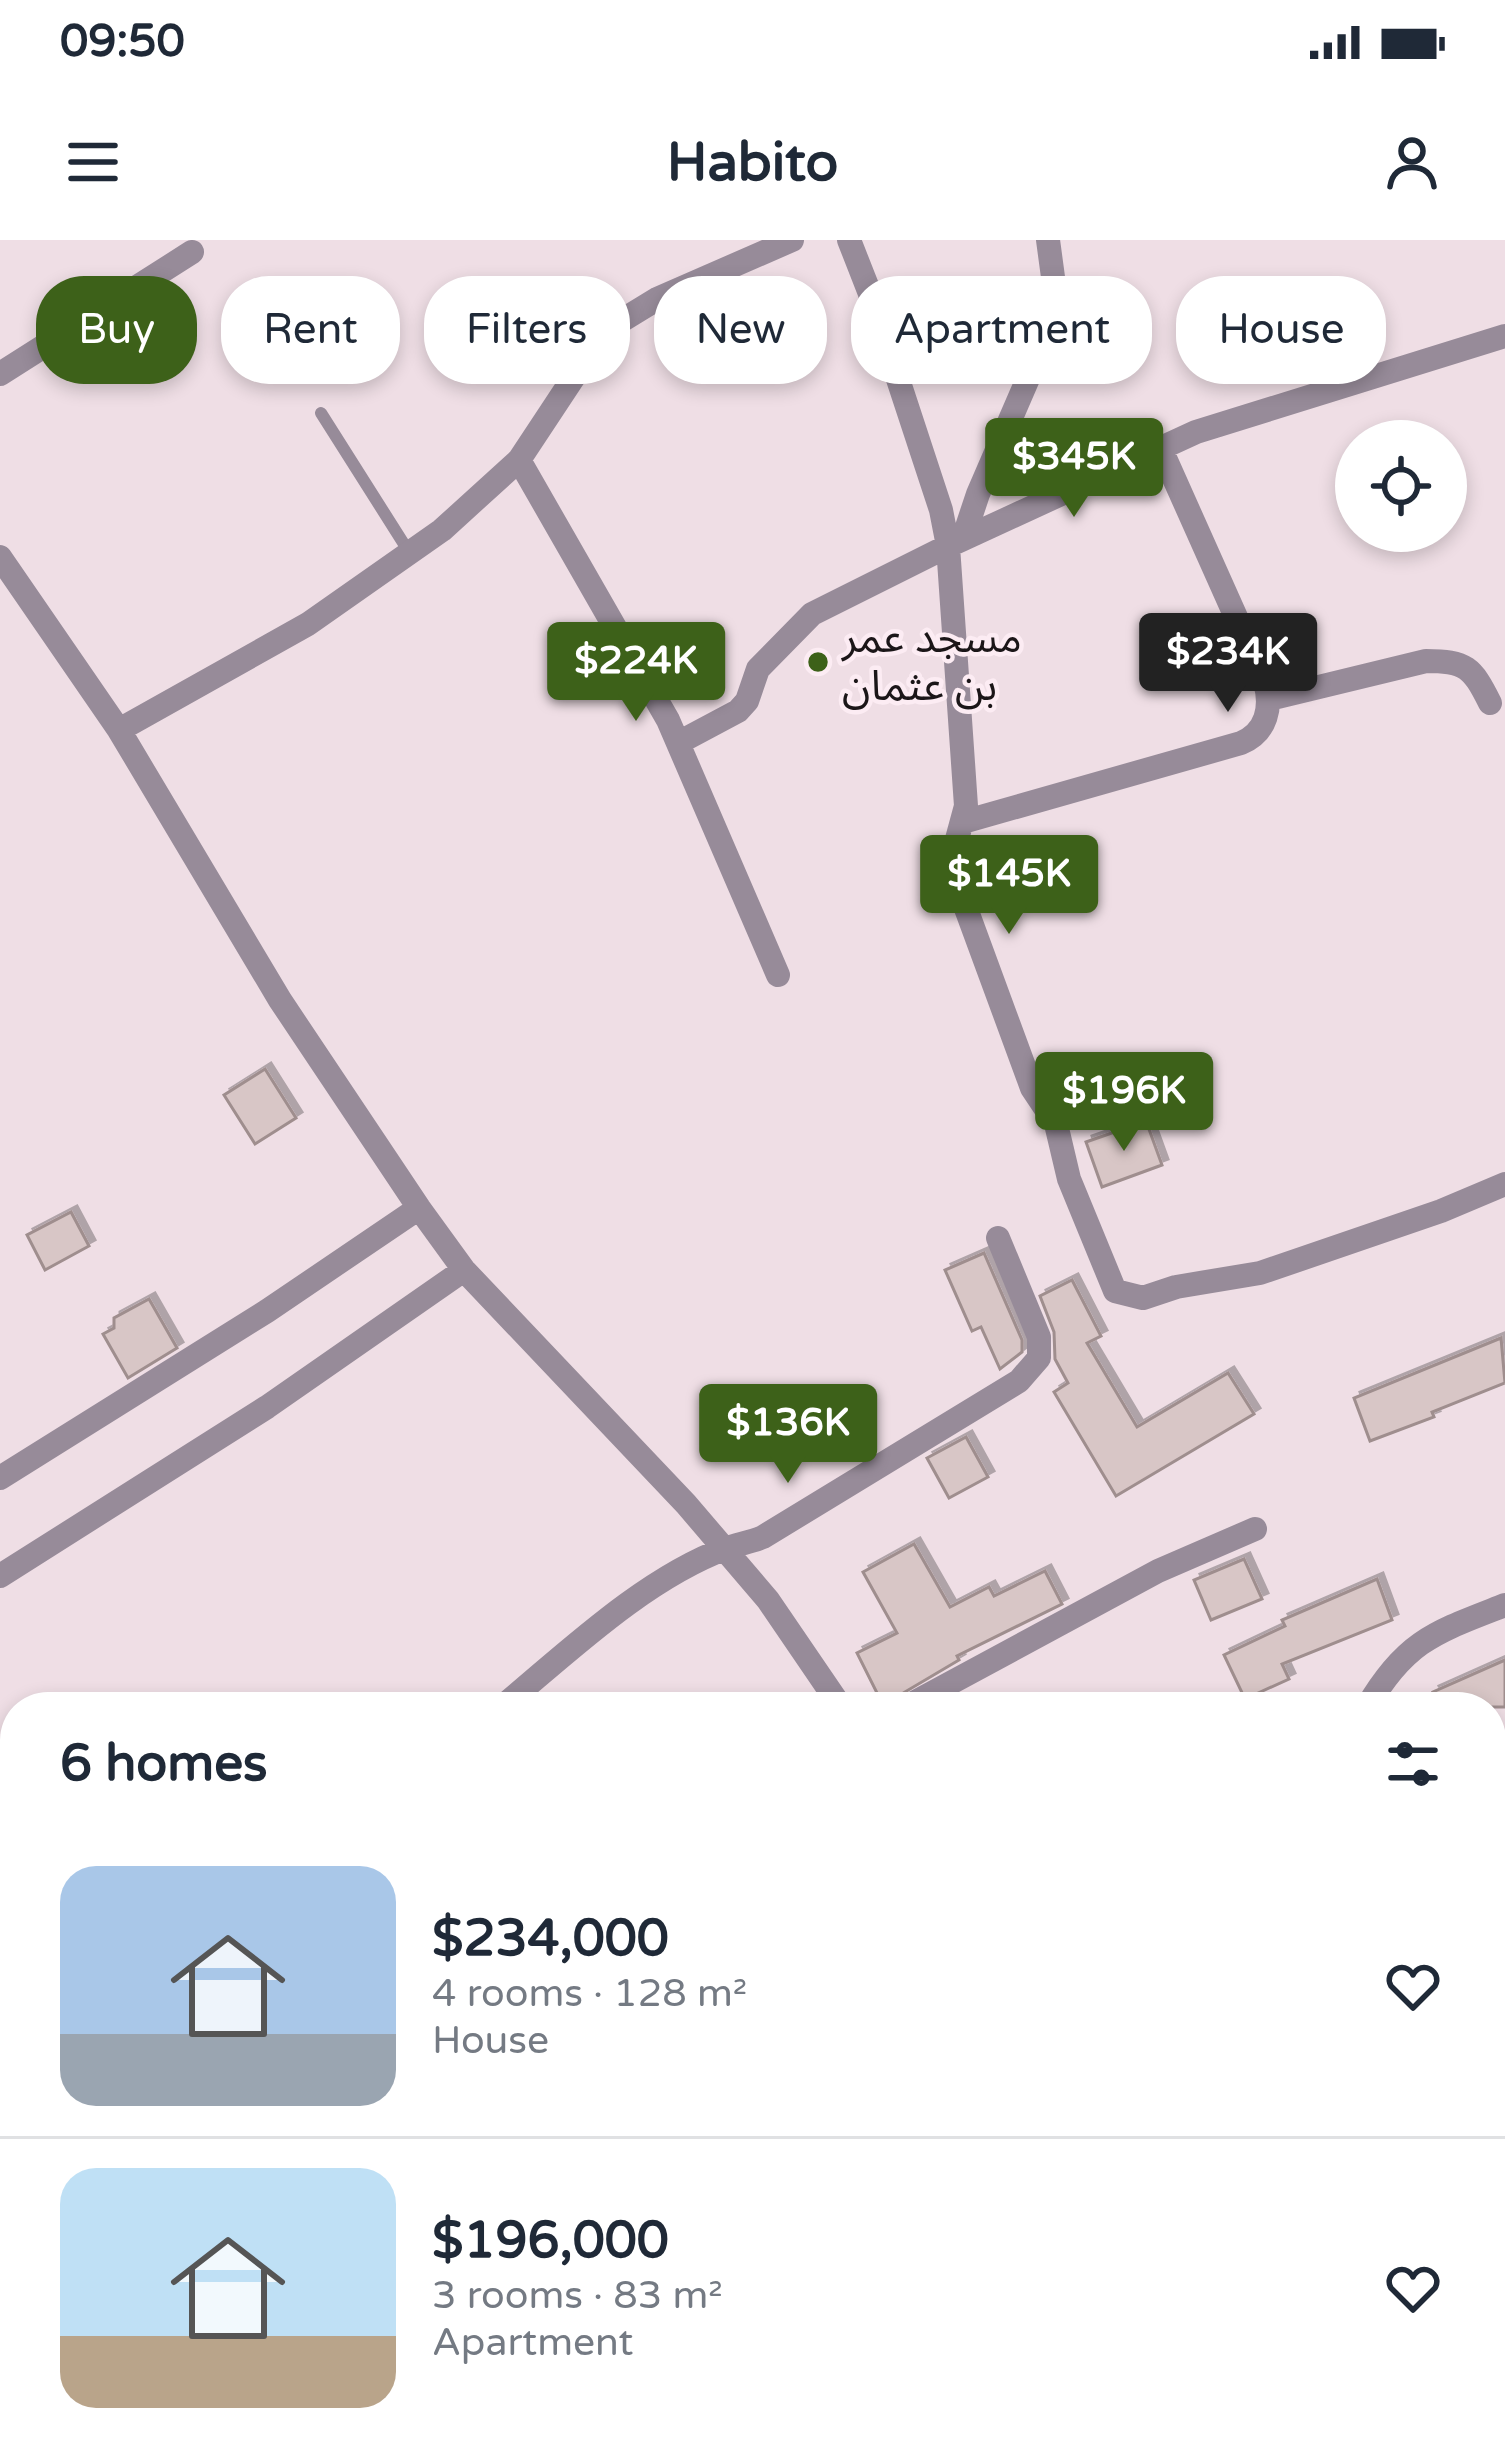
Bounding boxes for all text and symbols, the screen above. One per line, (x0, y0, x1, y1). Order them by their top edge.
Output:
text: 09:50 (60, 15, 185, 69)
icon: menu (60, 129, 126, 195)
icon: person (1379, 129, 1445, 195)
text: Habito (667, 130, 838, 195)
chip: Buy (36, 276, 197, 384)
chip: Rent (221, 276, 400, 384)
chip: Filters (424, 276, 630, 384)
chip: New (654, 276, 827, 384)
chip: Apartment (851, 276, 1152, 384)
chip: House (1176, 276, 1386, 384)
pin: $345K (990, 418, 1158, 520)
map controls (1335, 420, 1467, 552)
button: locate (1335, 420, 1467, 552)
text: $345K (1012, 433, 1136, 480)
place label: مسجد عمر بن عثمان (840, 613, 1022, 712)
pin: $234K (1144, 613, 1312, 715)
pin: $224K (552, 622, 720, 724)
text: $234K (1166, 628, 1290, 675)
text: $224K (574, 637, 698, 684)
marker: مسجد عمر بن عثمان (805, 649, 831, 675)
pin: $145K (925, 835, 1093, 937)
text: $145K (947, 850, 1071, 897)
pin: $196K (1040, 1052, 1208, 1154)
text: $196K (1062, 1067, 1186, 1114)
pin: $136K (704, 1384, 872, 1486)
text: $136K (726, 1399, 850, 1446)
icon: filters (1380, 1731, 1446, 1797)
text: 6 homes (60, 1733, 268, 1795)
text: $234,000 (432, 1908, 669, 1970)
icon: home (156, 1914, 300, 2058)
icon: heart (1380, 1953, 1446, 2019)
text: 4 rooms · 128 m² (432, 1970, 747, 2017)
text: House (432, 2017, 549, 2064)
text: $196,000 (432, 2210, 669, 2272)
icon: home (156, 2216, 300, 2360)
icon: heart (1380, 2255, 1446, 2321)
text: 3 rooms · 83 m² (432, 2272, 723, 2319)
text: Apartment (432, 2319, 633, 2366)

